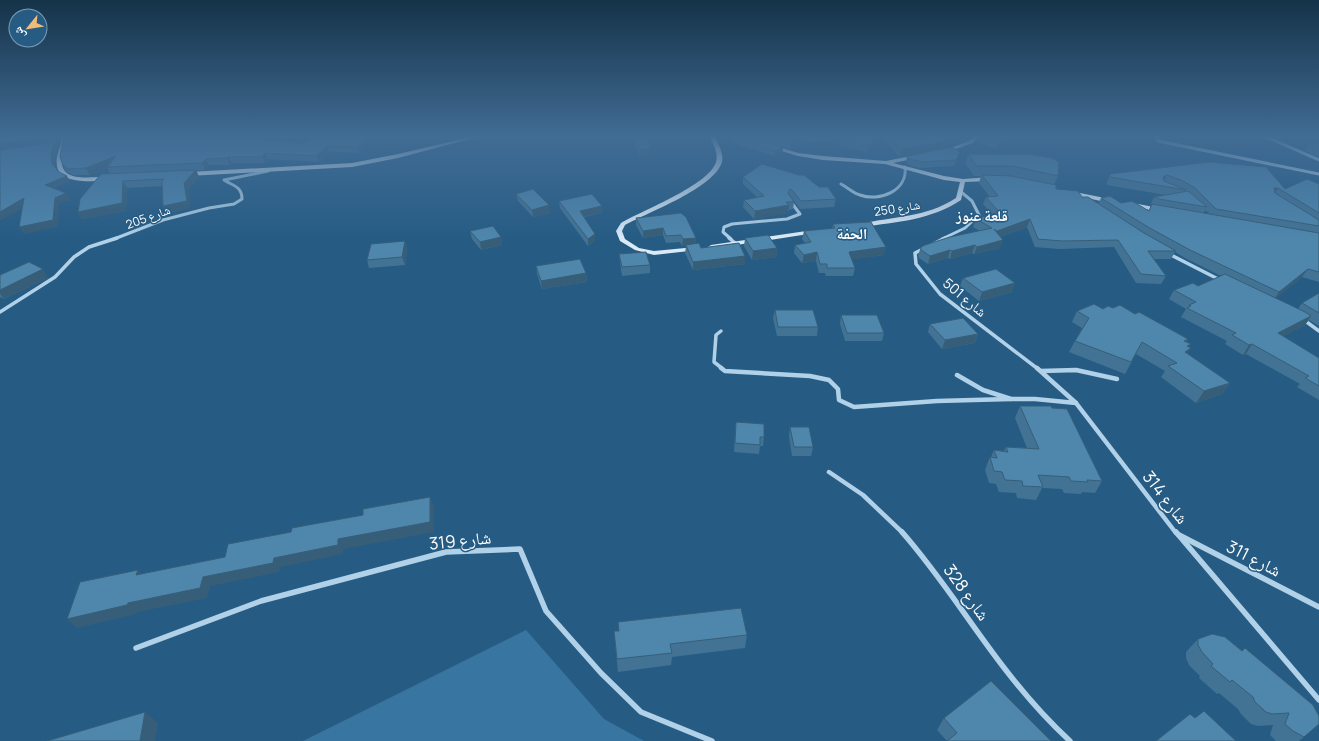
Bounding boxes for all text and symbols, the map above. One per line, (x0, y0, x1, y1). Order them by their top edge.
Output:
north arrow (8, 8, 48, 48)
text: ش (9, 24, 29, 42)
street label: شارع 250 (873, 196, 921, 220)
street label: شارع 205 (123, 201, 173, 233)
district label: قلعة عنوز (955, 205, 1008, 226)
district label: الحفة (837, 223, 867, 244)
street label: شارع 501 (939, 273, 991, 322)
street label: شارع 314 (1137, 466, 1194, 529)
street label: شارع 319 (428, 525, 492, 556)
street label: شارع 311 (1222, 534, 1285, 582)
street label: شارع 328 (938, 559, 995, 626)

